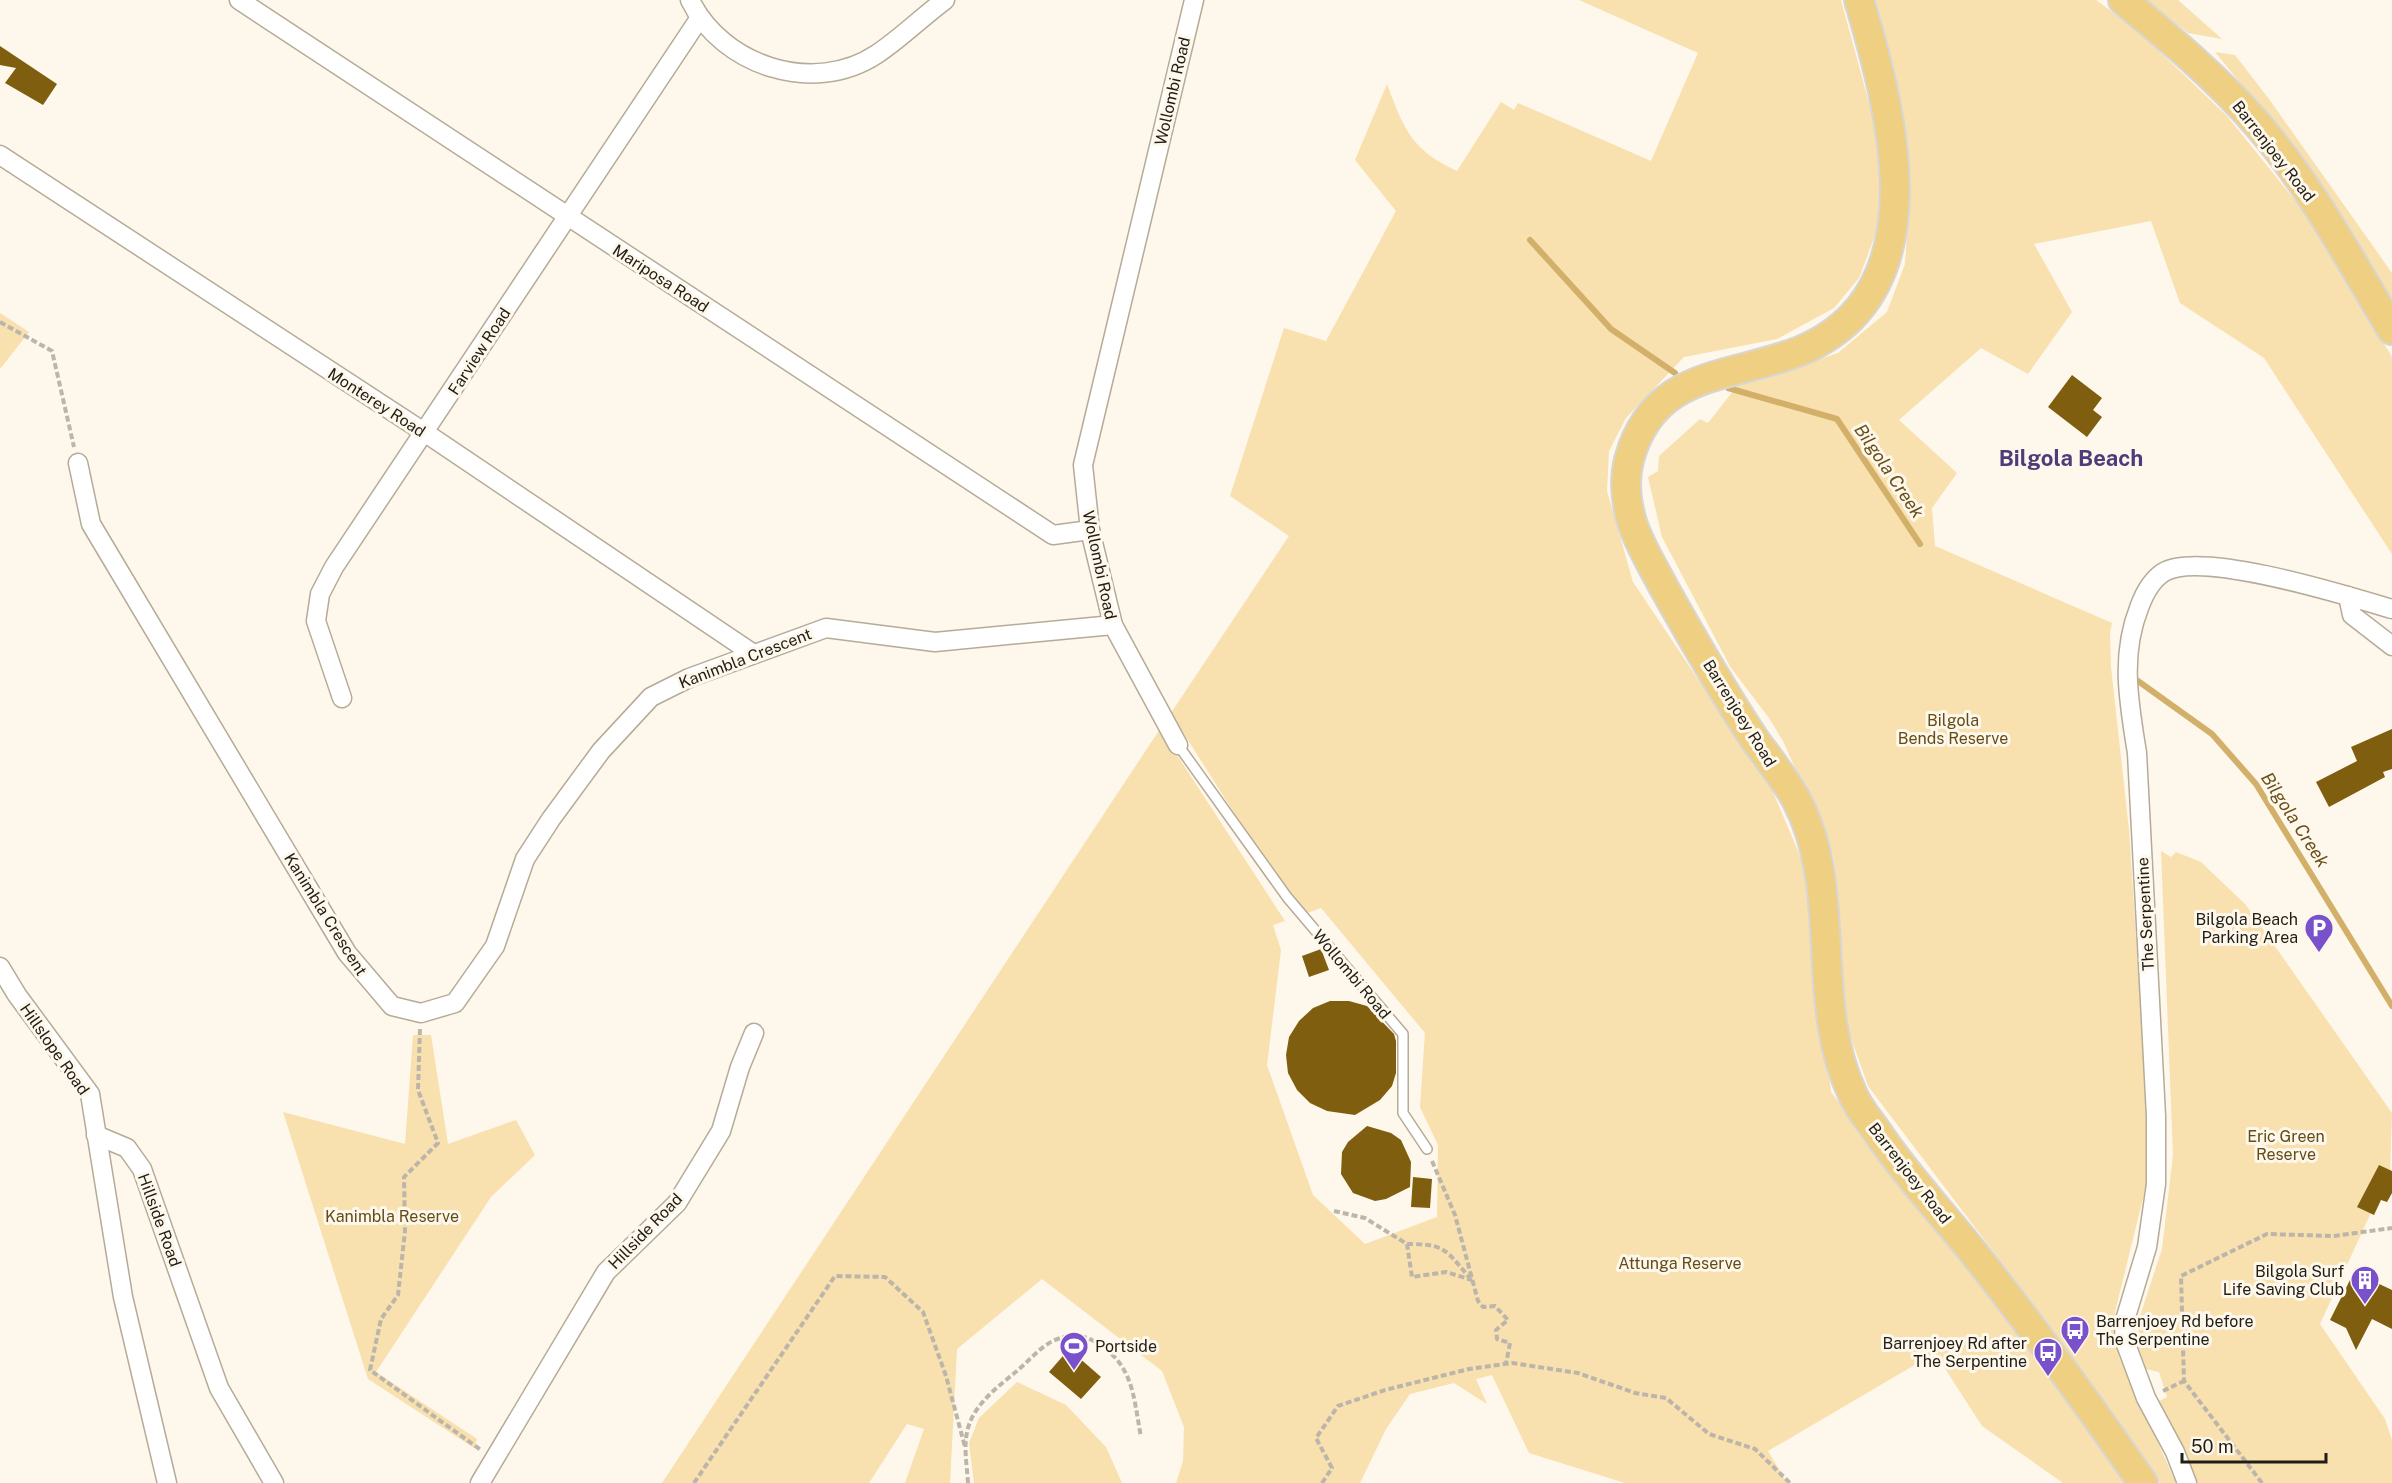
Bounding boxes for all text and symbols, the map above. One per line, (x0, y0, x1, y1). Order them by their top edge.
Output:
street label: Wollombi Road (1151, 35, 1194, 147)
street label: Barrenjoey Road (2228, 97, 2319, 206)
street label: Mariposa Road (609, 240, 712, 316)
street label: Farview Road (444, 304, 515, 398)
street label: Monterey Road (324, 364, 429, 441)
water label: Bilgola Creek (1850, 420, 1929, 522)
district label: Bilgola Beach (1999, 445, 2143, 471)
street label: Wollombi Road (1079, 509, 1120, 621)
street label: Kanimbla Crescent (676, 624, 814, 693)
street label: Barrenjoey Road (1699, 656, 1780, 770)
park label: Bilgola Bends Reserve (1898, 711, 2008, 748)
water label: Bilgola Creek (2257, 768, 2334, 871)
street label: Kanimbla Crescent (280, 849, 371, 979)
street label: The Serpentine (2133, 857, 2158, 971)
place label: Bilgola Beach Parking Area (2196, 910, 2298, 947)
parking icon: Bilgola Beach Parking Area (2303, 912, 2335, 954)
street label: Wollombi Road (1309, 926, 1395, 1023)
street label: Hillslope Road (16, 1000, 93, 1099)
street label: Barrenjoey Road (1864, 1119, 1955, 1228)
park label: Eric Green Reserve (2247, 1127, 2325, 1164)
street label: Hillside Road (134, 1171, 185, 1269)
street label: Hillside Road (605, 1190, 686, 1273)
park label: Kanimbla Reserve (325, 1207, 459, 1226)
park label: Attunga Reserve (1618, 1254, 1742, 1273)
place label: Bilgola Surf Life Saving Club (2223, 1262, 2344, 1299)
building icon: Bilgola Surf Life Saving Club (2349, 1264, 2381, 1306)
place label: Barrenjoey Rd before The Serpentine (2096, 1312, 2254, 1349)
bus stop icon: Barrenjoey Rd before The Serpentine (2059, 1314, 2091, 1356)
sports icon: Portside (1058, 1330, 1090, 1372)
place label: Barrenjoey Rd after The Serpentine (1882, 1334, 2027, 1371)
bus stop icon: Barrenjoey Rd after The Serpentine (2032, 1336, 2064, 1378)
place label: Portside (1095, 1337, 1157, 1356)
scale bar (2182, 1426, 2326, 1464)
text: 50 m (2191, 1436, 2234, 1457)

